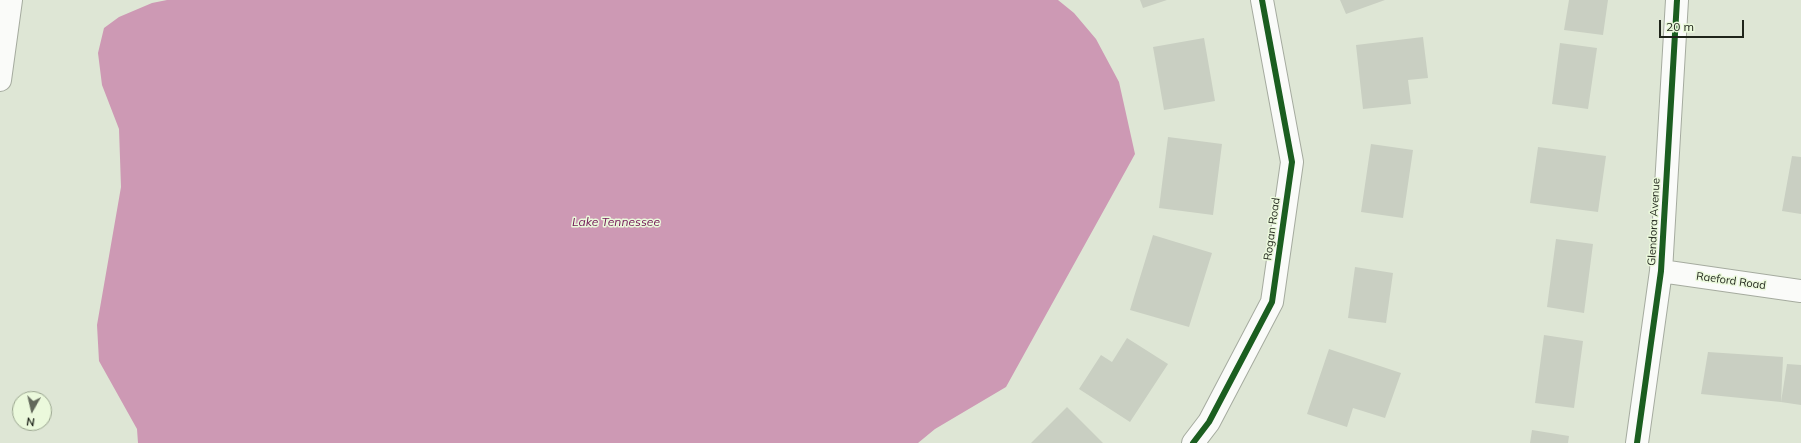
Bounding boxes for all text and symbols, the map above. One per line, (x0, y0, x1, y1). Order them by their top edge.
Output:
scale bar (1661, 12, 1746, 38)
text: 20 m (1666, 19, 1694, 34)
street label: Glendora Avenue (1645, 178, 1663, 266)
street label: Rogan Road (1261, 197, 1283, 261)
water label: Lake Tennessee (572, 215, 660, 229)
street label: Raeford Road (1695, 270, 1767, 292)
north arrow (12, 391, 52, 431)
text: N (25, 414, 36, 429)

